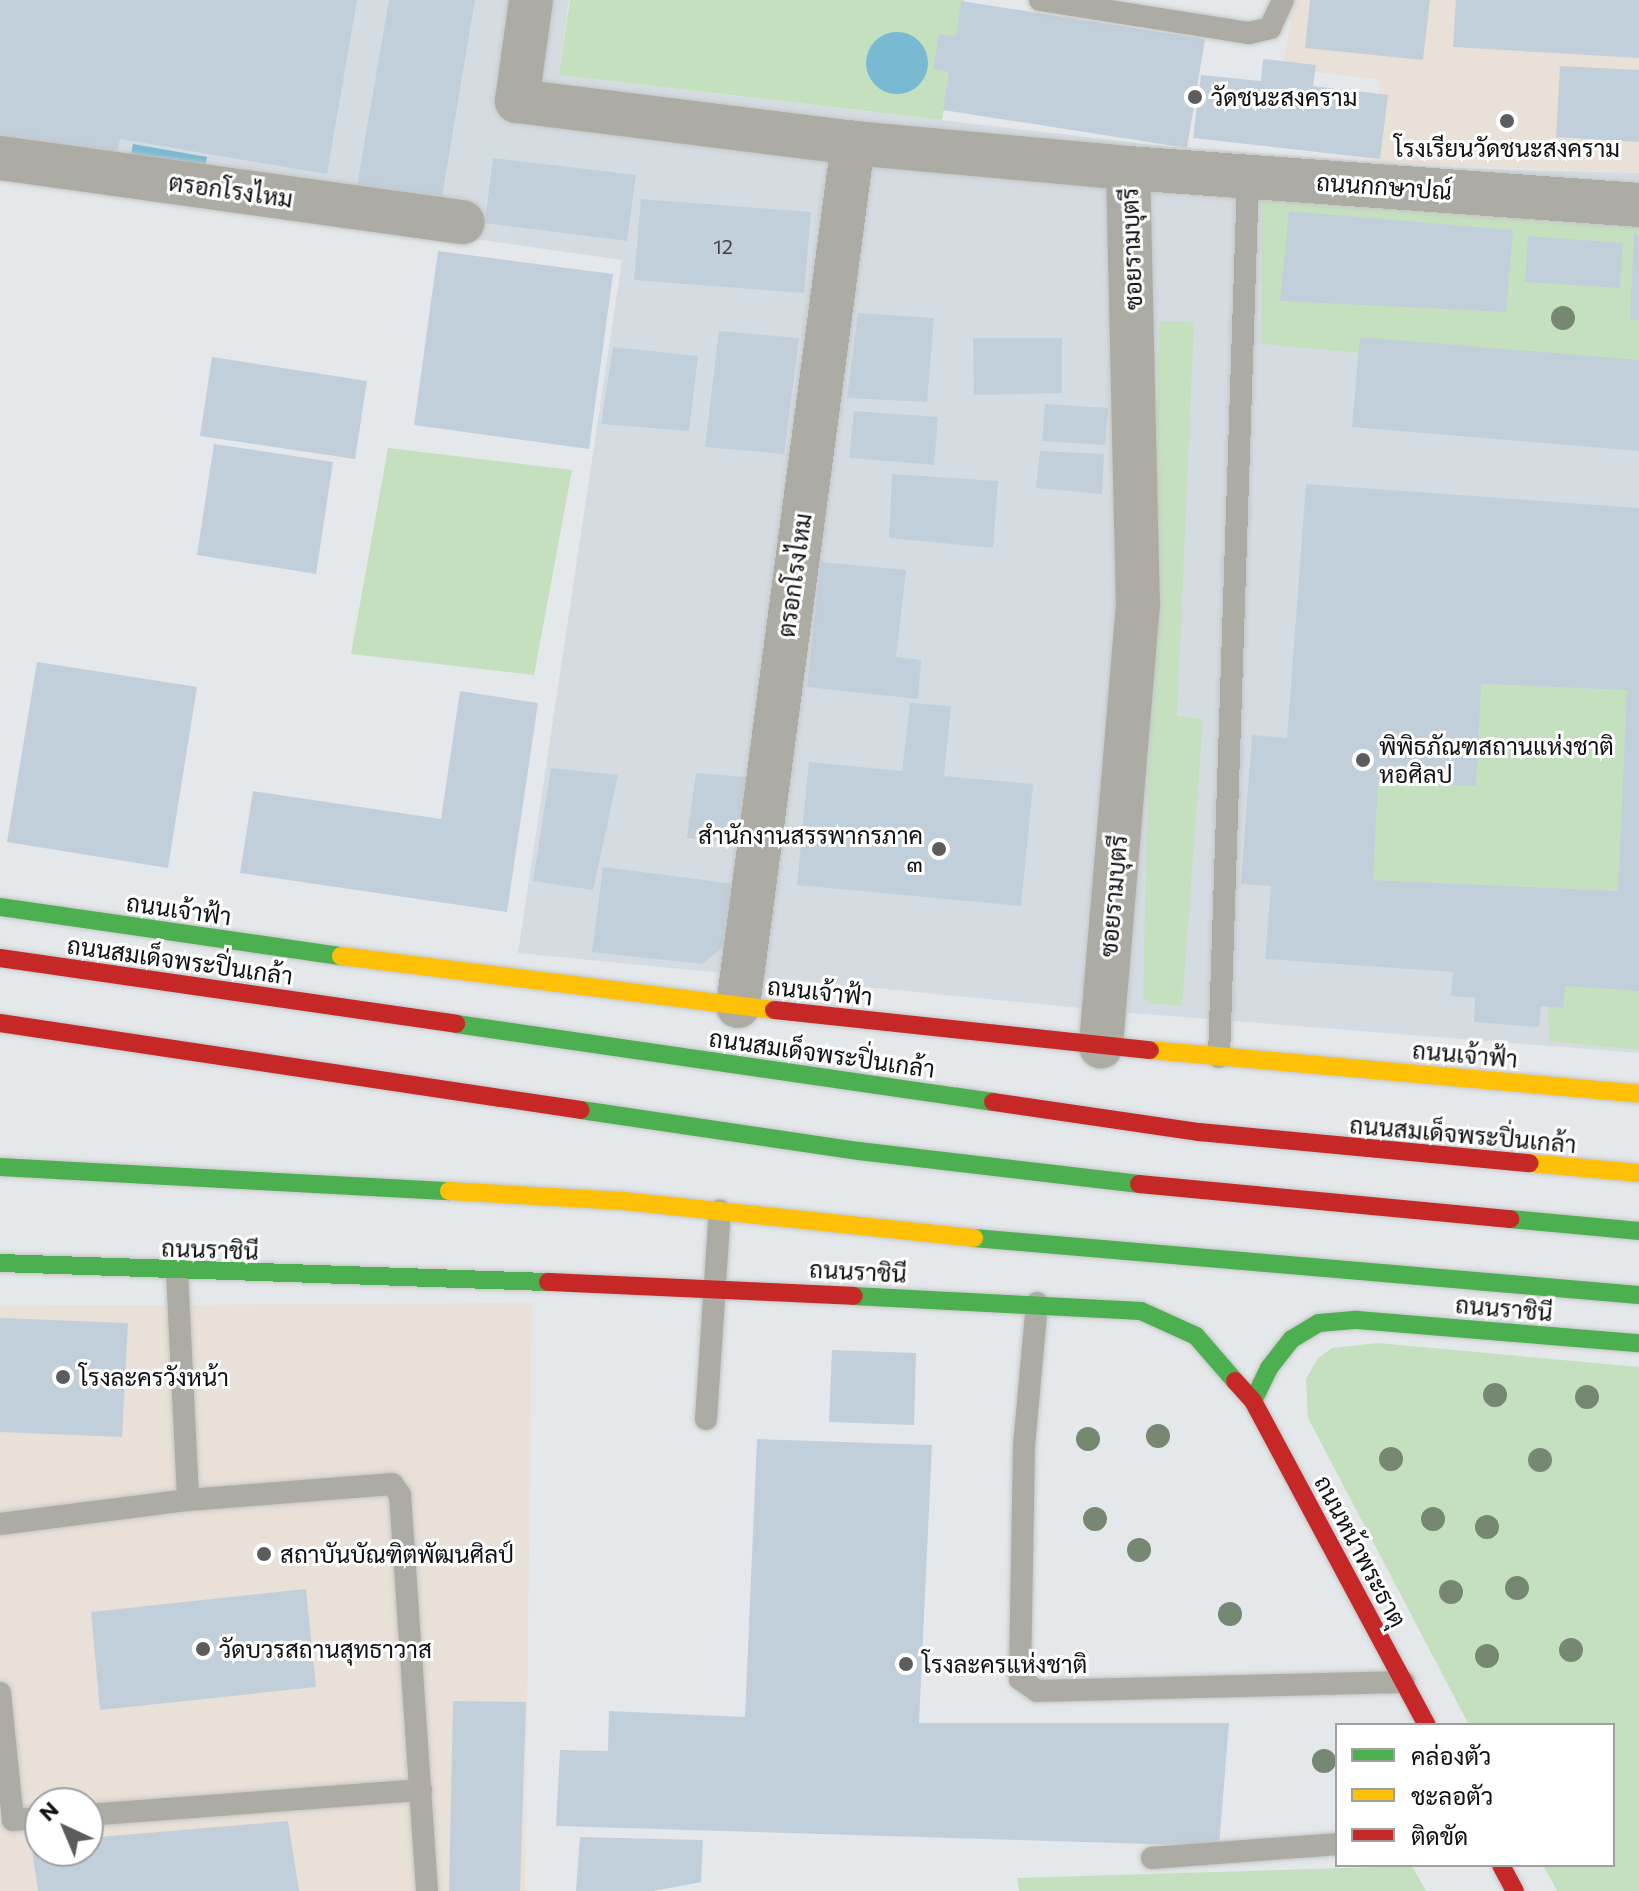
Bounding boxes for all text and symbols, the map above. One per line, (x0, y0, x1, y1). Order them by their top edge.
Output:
place label: วัดชนะสงคราม (1211, 83, 1357, 111)
marker: วัดชนะสงคราม (1186, 88, 1204, 106)
marker: โรงเรียนวัดชนะสงคราม (1498, 112, 1516, 130)
place label: โรงเรียนวัดชนะสงคราม (1394, 134, 1620, 162)
street label: ตรอกโรงไหม (167, 167, 295, 213)
street label: ถนนกกษาปณ์ (1315, 167, 1453, 205)
street label: ซอยรามบุตรี (1114, 187, 1148, 311)
house number: 12 (713, 234, 733, 258)
street label: ตรอกโรงไหม (771, 511, 817, 639)
place label: พิพิธภัณฑสถานแห่งชาติ หอศิลป (1379, 732, 1614, 788)
marker: พิพิธภัณฑสถานแห่งชาติ หอศิลป (1354, 751, 1372, 769)
place label: สำนักงานสรรพากรภาค ๓ (698, 821, 923, 877)
street label: ซอยรามบุตรี (1093, 834, 1133, 958)
marker: สำนักงานสรรพากรภาค ๓ (930, 840, 948, 858)
street label: ถนนเจ้าฟ้า (125, 887, 233, 931)
street label: ถนนสมเด็จพระปิ่นเกล้า (65, 930, 295, 990)
street label: ถนนเจ้าฟ้า (766, 971, 874, 1011)
street label: ถนนสมเด็จพระปิ่นเกล้า (707, 1023, 937, 1083)
street label: ถนนเจ้าฟ้า (1411, 1035, 1519, 1073)
street label: ถนนสมเด็จพระปิ่นเกล้า (1348, 1110, 1578, 1158)
street label: ถนนราชินี (161, 1233, 259, 1265)
street label: ถนนราชินี (809, 1254, 907, 1288)
street label: ถนนราชินี (1454, 1289, 1554, 1327)
place label: โรงละครวังหน้า (79, 1363, 229, 1391)
marker: โรงละครวังหน้า (54, 1368, 72, 1386)
street label: ถนนหน้าพระธาตุ (1309, 1470, 1413, 1632)
place label: สถาบันบัณฑิตพัฒนศิลป์ (280, 1540, 514, 1568)
marker: สถาบันบัณฑิตพัฒนศิลป์ (255, 1545, 273, 1563)
place label: วัดบวรสถานสุทธาวาส (219, 1635, 432, 1663)
marker: วัดบวรสถานสุทธาวาส (194, 1640, 212, 1658)
place label: โรงละครแห่งชาติ (922, 1650, 1087, 1678)
marker: โรงละครแห่งชาติ (897, 1655, 915, 1673)
legend (1335, 1723, 1615, 1867)
text: คล่องตัว (1411, 1741, 1491, 1770)
text: ชะลอตัว (1411, 1781, 1493, 1810)
north arrow (24, 1787, 104, 1867)
text: N (33, 1795, 64, 1826)
text: ติดขัด (1411, 1821, 1468, 1850)

